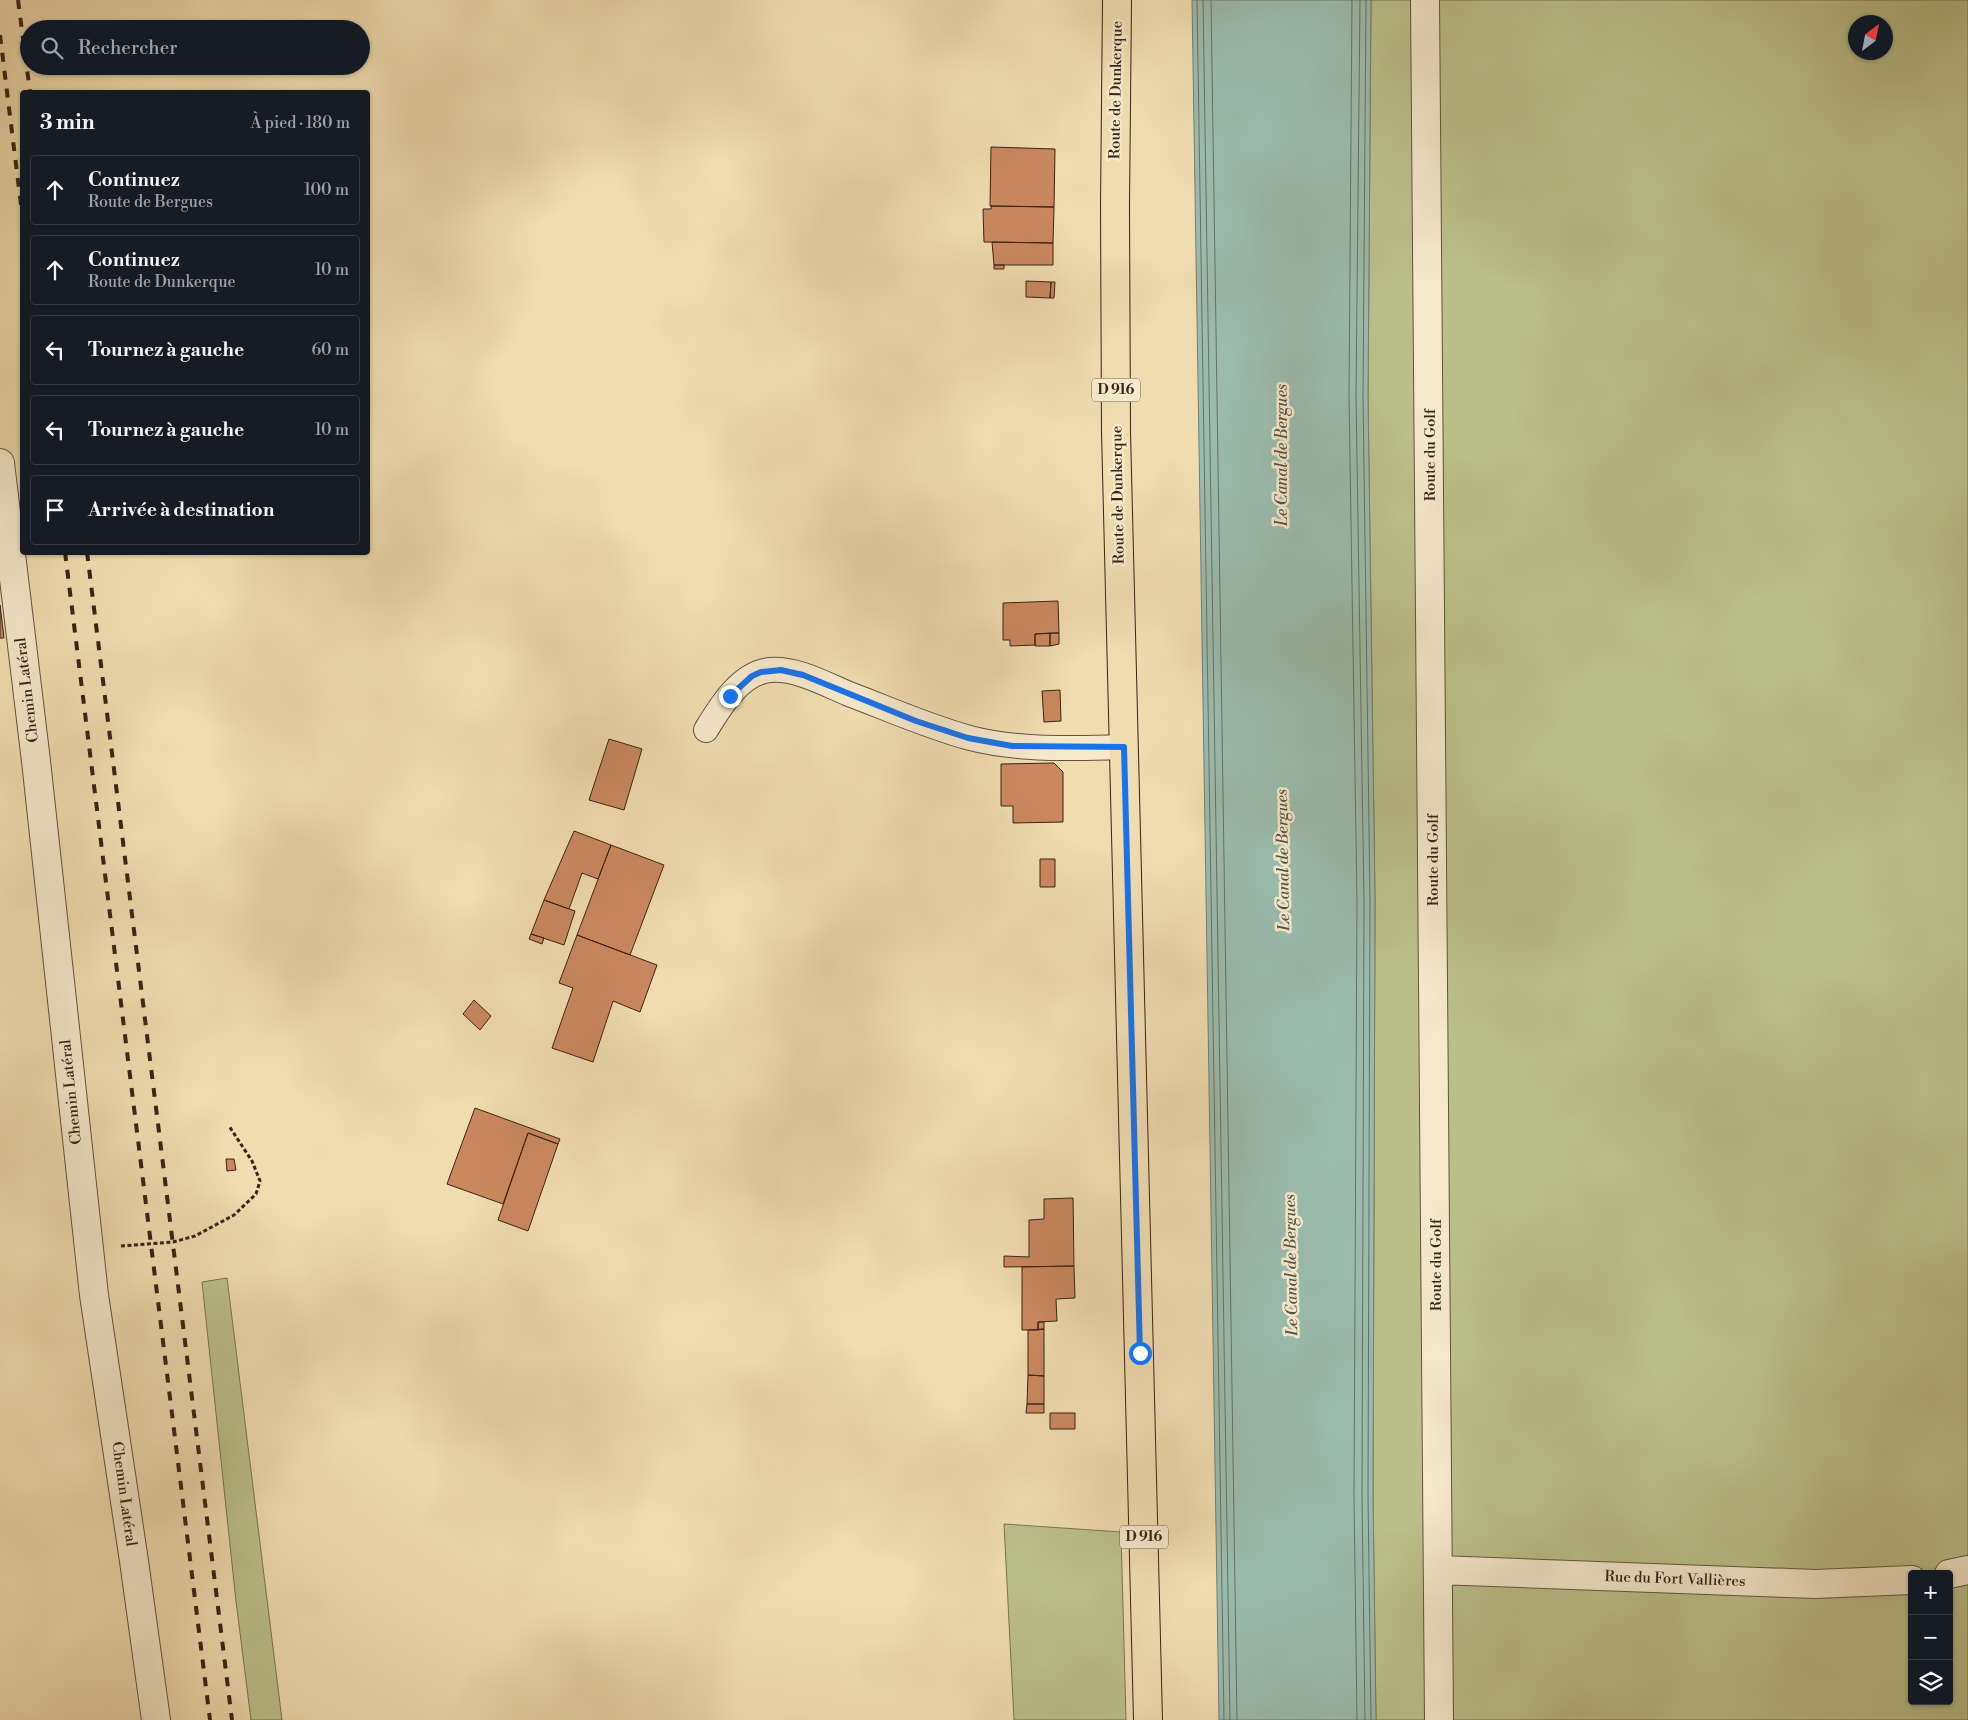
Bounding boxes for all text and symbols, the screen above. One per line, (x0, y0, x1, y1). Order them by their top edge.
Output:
north arrow (1848, 15, 1893, 60)
search box (20, 20, 370, 75)
street label: Route de Dunkerque (1105, 21, 1127, 159)
icon: search (38, 34, 66, 62)
text: Rechercher (78, 36, 177, 60)
text: 3 min (40, 110, 95, 136)
text: À pied · 180 m (250, 113, 350, 133)
text: Continuez (88, 168, 180, 192)
icon: ahead (41, 176, 69, 204)
text: 100 m (304, 180, 349, 200)
text: Route de Bergues (88, 192, 213, 212)
text: Continuez (88, 248, 180, 272)
icon: ahead (41, 256, 69, 284)
text: 10 m (315, 260, 349, 280)
text: Route de Dunkerque (88, 272, 236, 292)
icon: left (41, 336, 69, 364)
text: Tournez à gauche (88, 338, 244, 362)
text: 60 m (311, 340, 349, 360)
road number: D 916 (1092, 378, 1140, 402)
water label: Le Canal de Bergues (1272, 384, 1292, 527)
street label: Route du Golf (1421, 408, 1440, 501)
icon: left (41, 416, 69, 444)
text: Tournez à gauche (88, 418, 244, 442)
text: 10 m (315, 420, 349, 440)
street label: Route de Dunkerque (1107, 426, 1129, 564)
icon: arrive (41, 496, 69, 524)
text: Arrivée à destination (88, 498, 274, 522)
street label: Chemin Latéral (11, 636, 43, 744)
route end (719, 685, 742, 708)
water label: Le Canal de Bergues (1272, 789, 1294, 932)
street label: Route du Golf (1424, 813, 1443, 906)
street label: Chemin Latéral (56, 1038, 86, 1146)
water label: Le Canal de Bergues (1280, 1194, 1302, 1337)
street label: Route du Golf (1427, 1218, 1446, 1311)
route start (1129, 1342, 1152, 1365)
street label: Chemin Latéral (107, 1440, 141, 1548)
road number: D 916 (1120, 1525, 1168, 1548)
street label: Rue du Fort Vallières (1604, 1567, 1746, 1591)
map controls (1908, 1570, 1953, 1705)
button: + (1908, 1570, 1953, 1615)
button: − (1908, 1615, 1953, 1660)
button: layers (1908, 1660, 1953, 1705)

